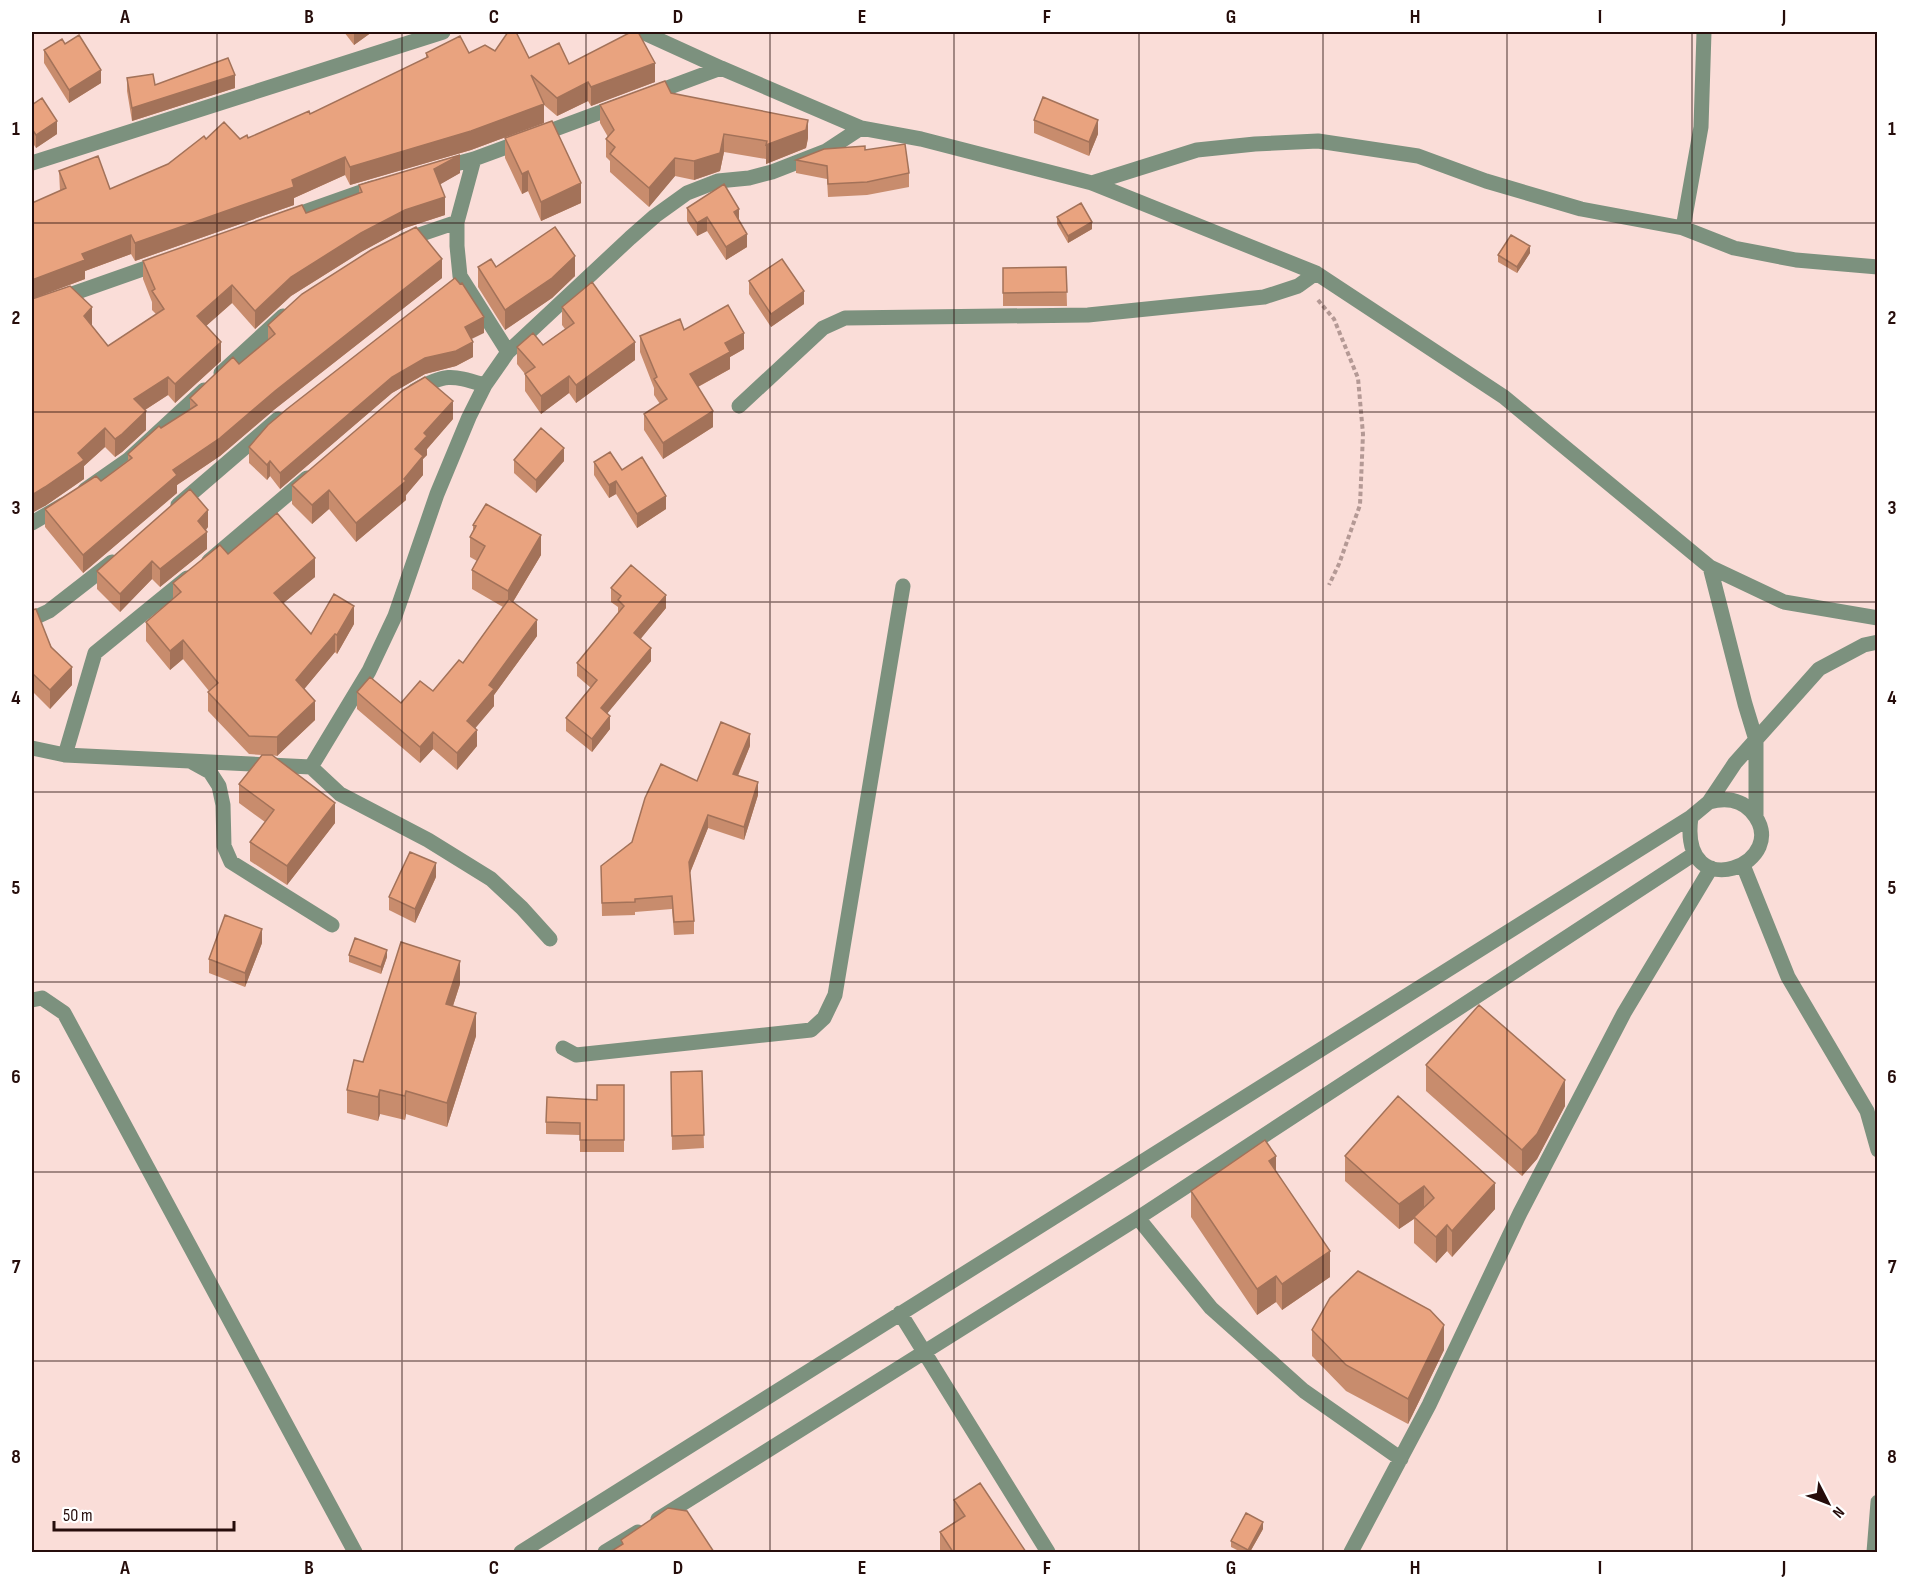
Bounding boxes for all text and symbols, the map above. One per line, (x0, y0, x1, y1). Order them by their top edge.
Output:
text: A (119, 5, 130, 29)
text: B (304, 5, 314, 29)
text: C (489, 5, 499, 29)
text: D (673, 5, 683, 29)
text: E (858, 5, 866, 29)
text: F (1043, 5, 1051, 29)
text: G (1226, 5, 1236, 29)
text: H (1410, 5, 1420, 29)
text: I (1598, 5, 1602, 29)
text: J (1781, 5, 1786, 29)
text: 1 (12, 117, 20, 141)
text: 1 (1888, 117, 1896, 141)
text: 2 (12, 306, 20, 330)
text: 2 (1888, 306, 1896, 330)
text: 3 (12, 496, 21, 520)
text: 3 (1888, 496, 1897, 520)
text: 4 (11, 686, 21, 710)
text: 4 (1887, 686, 1897, 710)
text: 5 (12, 876, 21, 900)
text: 5 (1888, 876, 1897, 900)
text: 6 (11, 1065, 21, 1089)
text: 6 (1887, 1065, 1897, 1089)
text: 7 (12, 1255, 21, 1279)
text: 7 (1888, 1255, 1897, 1279)
text: 8 (11, 1445, 21, 1469)
text: 8 (1887, 1445, 1897, 1469)
north arrow (1798, 1473, 1858, 1533)
scale bar (54, 1494, 234, 1532)
text: N (1828, 1503, 1848, 1522)
text: 50 m (63, 1505, 93, 1526)
text: A (119, 1556, 130, 1580)
text: B (304, 1556, 314, 1580)
text: C (489, 1556, 499, 1580)
text: D (673, 1556, 683, 1580)
text: E (858, 1556, 866, 1580)
text: F (1043, 1556, 1051, 1580)
text: G (1226, 1556, 1236, 1580)
text: H (1410, 1556, 1420, 1580)
text: I (1598, 1556, 1602, 1580)
text: J (1781, 1556, 1786, 1580)

